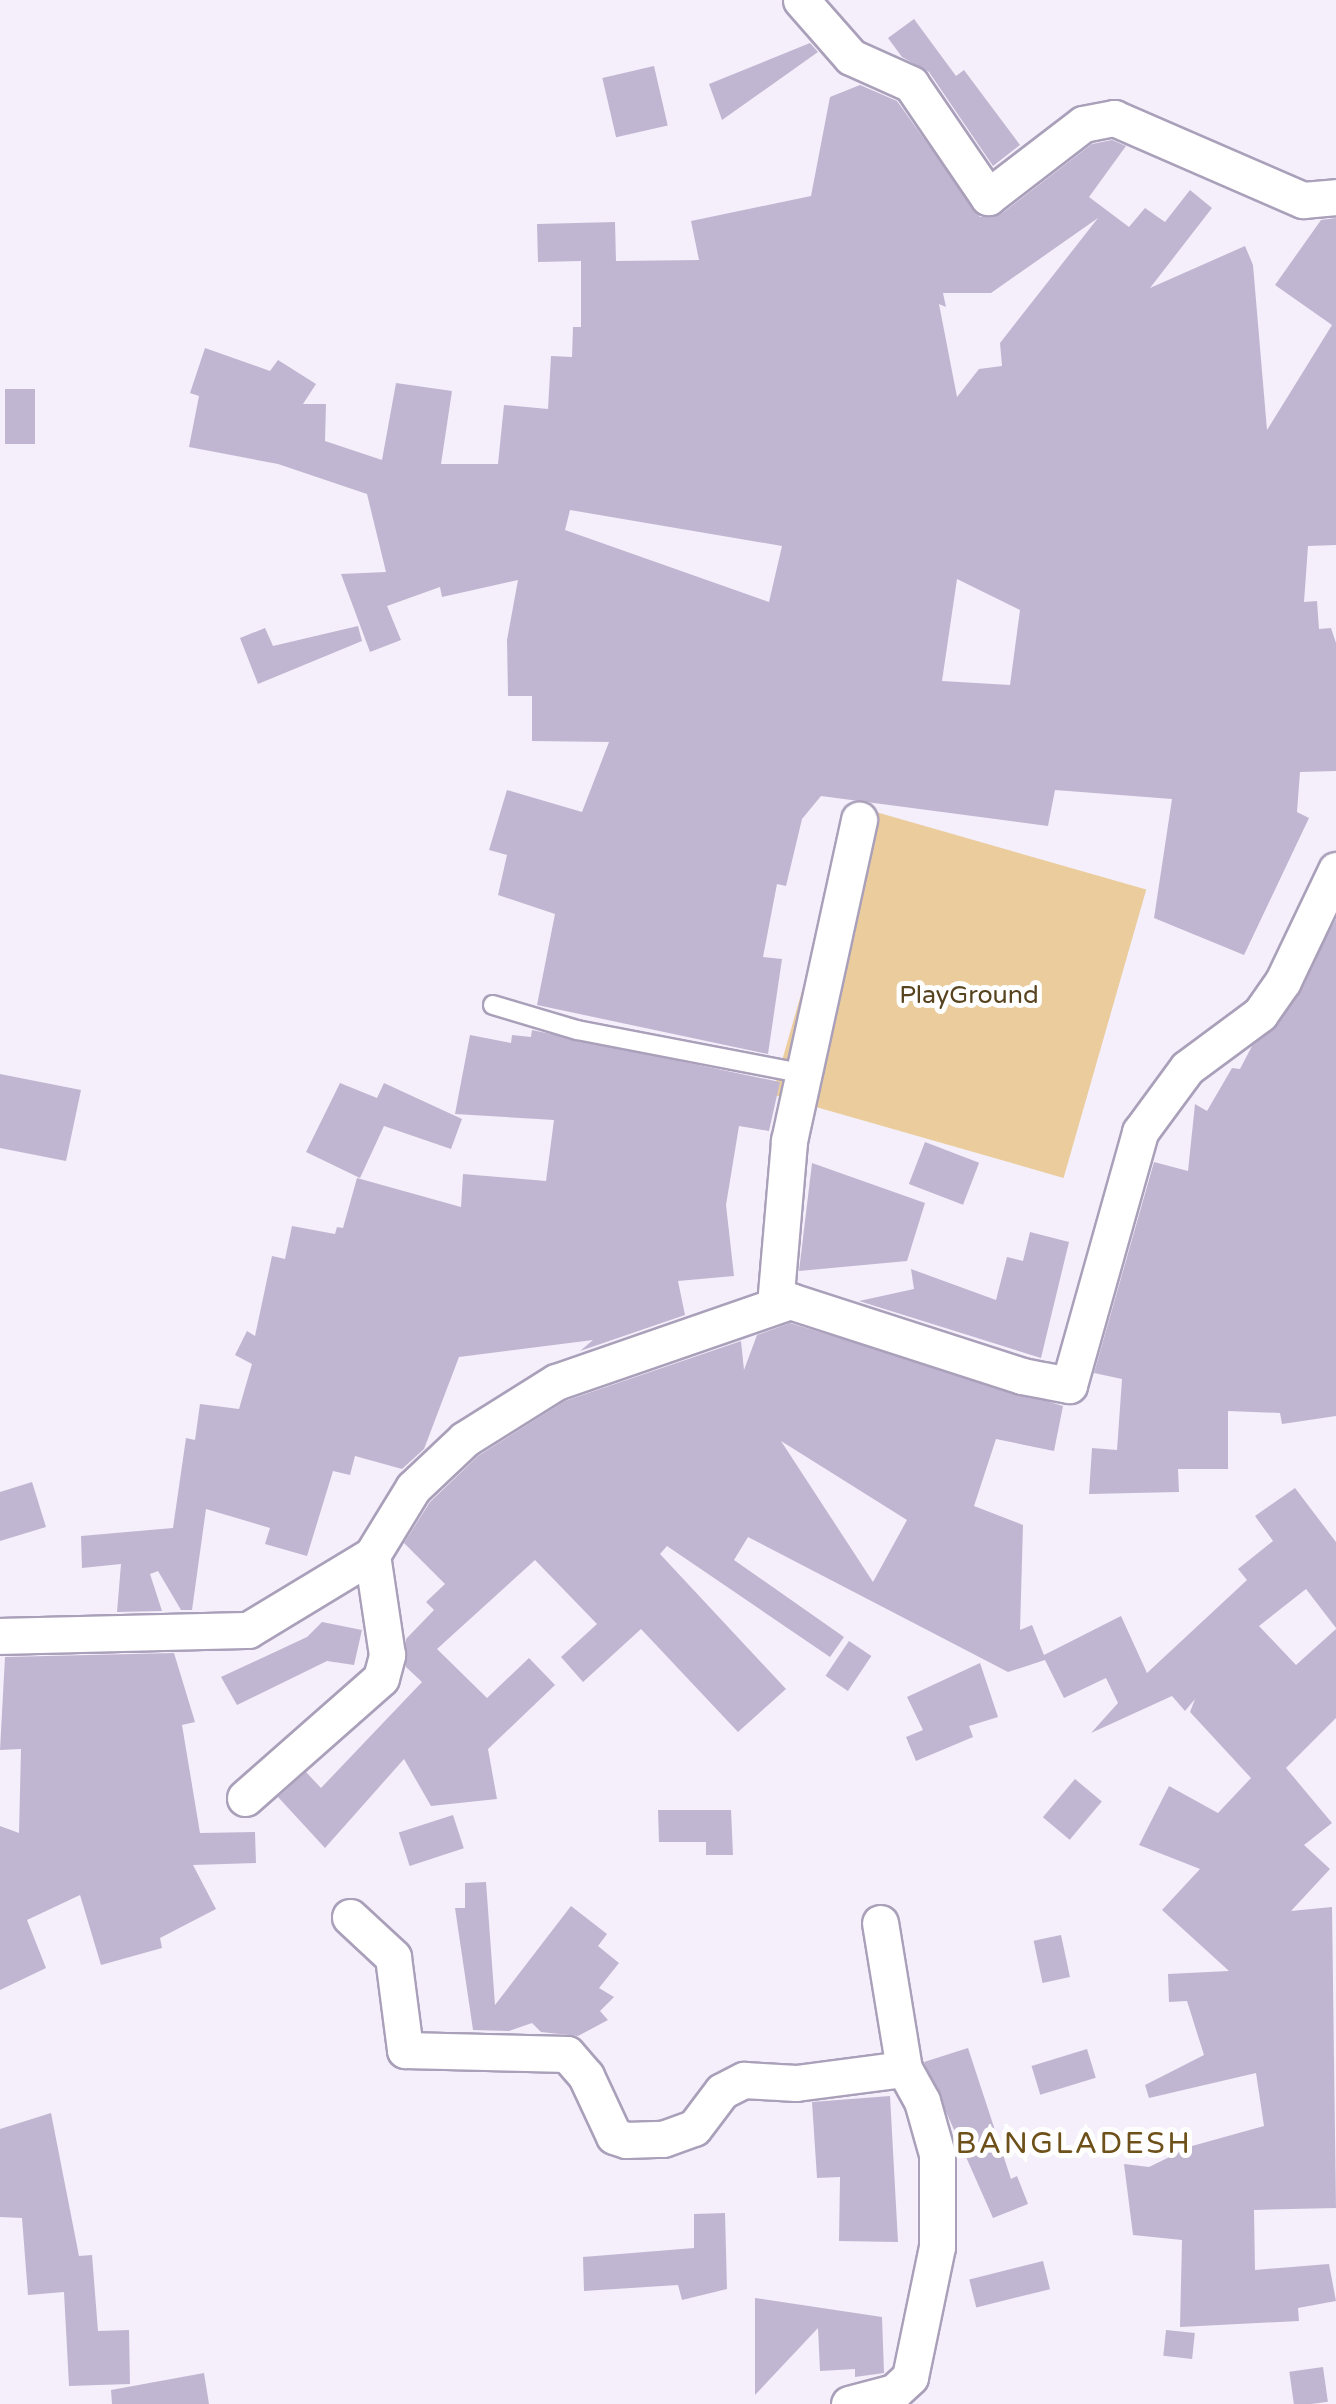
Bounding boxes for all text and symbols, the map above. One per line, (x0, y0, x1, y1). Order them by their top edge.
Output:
park label: PlayGround (899, 980, 1039, 1010)
district label: BANGLADESH (956, 2126, 1192, 2162)

